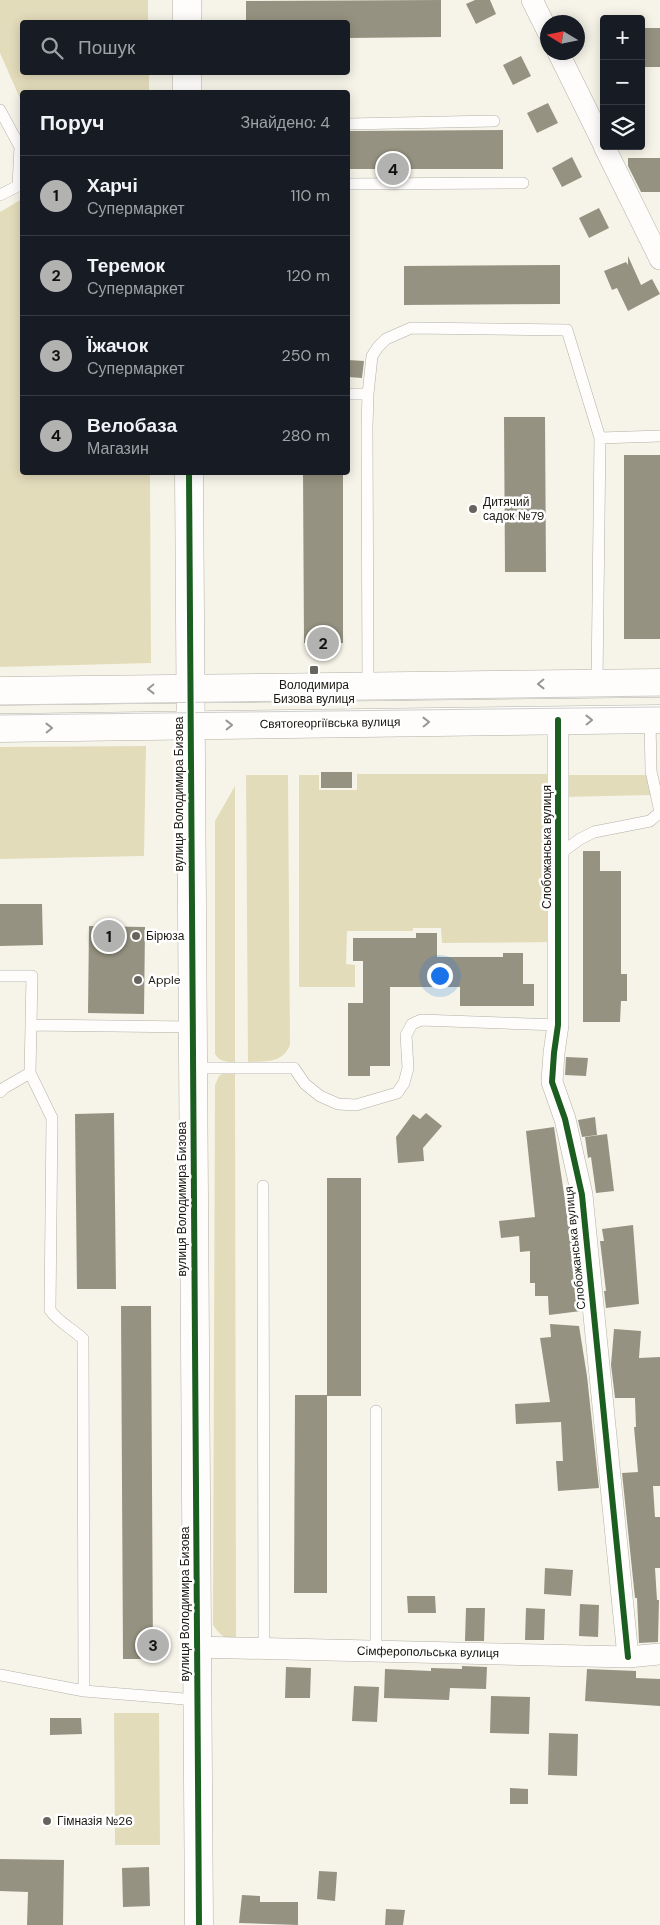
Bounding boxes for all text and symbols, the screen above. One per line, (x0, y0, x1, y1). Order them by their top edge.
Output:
north arrow (540, 15, 585, 60)
map controls (600, 15, 645, 150)
button: + (600, 15, 645, 60)
search box (20, 20, 350, 75)
icon: search (38, 34, 66, 62)
text: Пошук (78, 35, 135, 60)
button: − (600, 60, 645, 105)
button: layers (600, 105, 645, 150)
text: Поруч (40, 109, 104, 137)
text: Знайдено: 4 (240, 112, 330, 133)
pin: 4 (377, 150, 409, 188)
text: Харчі (87, 173, 138, 198)
text: 1 (53, 185, 59, 206)
text: 110 m (291, 185, 330, 206)
text: Супермаркет (87, 198, 185, 219)
text: Теремок (87, 253, 165, 278)
text: 2 (51, 265, 61, 286)
text: 120 m (286, 265, 330, 286)
text: Супермаркет (87, 278, 185, 299)
text: Їжачок (87, 333, 148, 358)
text: 3 (51, 345, 61, 366)
text: 250 m (282, 345, 330, 366)
text: Супермаркет (87, 358, 185, 379)
text: Велобаза (87, 413, 177, 438)
text: 4 (51, 425, 61, 446)
text: 280 m (282, 425, 330, 446)
text: Магазин (87, 438, 149, 459)
place label: Дитячий садок №79 (483, 494, 544, 524)
marker: Дитячий садок №79 (467, 503, 479, 515)
pin: 2 (307, 624, 339, 662)
marker: Володимира Бизова вулиця (308, 664, 320, 676)
place label: Володимира Бизова вулиця (273, 677, 355, 707)
one-way arrow (537, 679, 545, 689)
one-way arrow (147, 684, 155, 694)
street label: Святогеоргіївська вулиця (259, 714, 401, 732)
one-way arrow (585, 715, 593, 725)
street label: вулиця Володимира Бизова (171, 716, 187, 871)
one-way arrow (422, 717, 430, 727)
one-way arrow (225, 720, 233, 730)
one-way arrow (45, 723, 53, 733)
street label: Слобожанська вулиця (539, 785, 555, 909)
pin: 1 (93, 917, 125, 955)
place label: Бірюза (146, 928, 185, 944)
marker: Бірюза (130, 930, 142, 942)
your location (427, 963, 453, 989)
place label: Apple (148, 972, 181, 988)
marker: Apple (132, 974, 144, 986)
street label: вулиця Володимира Бизова (174, 1121, 190, 1276)
street label: Слобожанська вулиця (561, 1186, 589, 1310)
street label: вулиця Володимира Бизова (177, 1526, 193, 1681)
pin: 3 (137, 1626, 169, 1664)
street label: Сімферопольська вулиця (357, 1643, 499, 1661)
place label: Гімназія №26 (57, 1813, 133, 1829)
marker: Гімназія №26 (41, 1815, 53, 1827)

